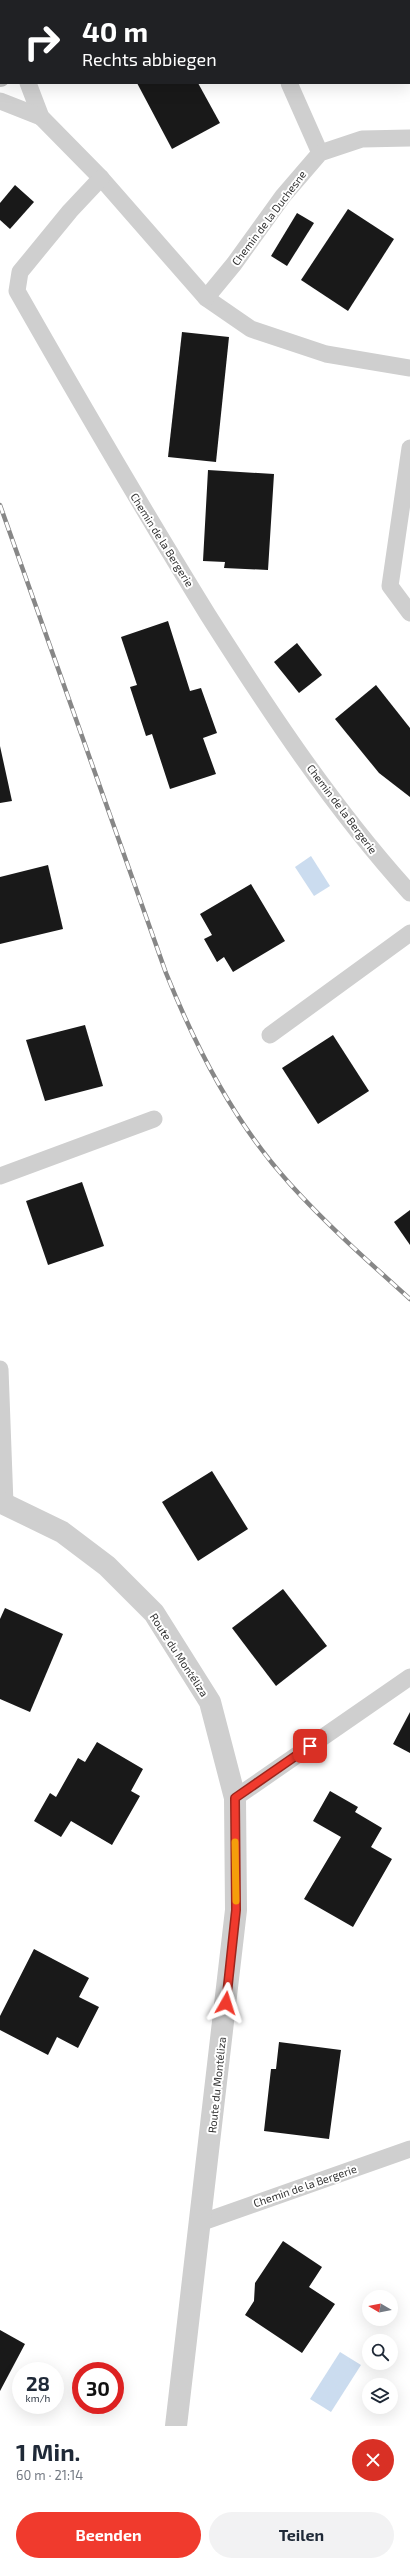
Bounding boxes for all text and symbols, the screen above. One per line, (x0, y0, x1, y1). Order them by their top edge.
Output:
text: 40 m (82, 14, 148, 48)
icon: right (16, 16, 68, 68)
text: Rechts abbiegen (82, 48, 217, 70)
street label: Chemin de la Duchesne (229, 168, 309, 268)
street label: Chemin de la Bergerie (128, 490, 197, 589)
street label: Chemin de la Bergerie (305, 762, 380, 856)
street label: Route du Montéliza (148, 1611, 211, 1699)
pin (293, 1729, 327, 1763)
icon: arrive (299, 1735, 321, 1757)
position arrow (205, 1982, 247, 2024)
street label: Route du Montéliza (205, 2036, 228, 2134)
street label: Chemin de la Bergerie (252, 2162, 358, 2209)
north arrow (362, 2290, 398, 2326)
map controls (362, 2290, 398, 2414)
button: search (362, 2334, 398, 2370)
speed limit sign: 30 (72, 2362, 124, 2414)
text: 28 (26, 2371, 50, 2395)
button: layers (362, 2378, 398, 2414)
text: km/h (26, 2392, 50, 2404)
text: 1 Min. (16, 2437, 80, 2466)
button: close (352, 2439, 394, 2481)
text: 60 m · 21:14 (16, 2467, 83, 2483)
button: Beenden (16, 2512, 201, 2558)
button: Teilen (209, 2512, 394, 2558)

